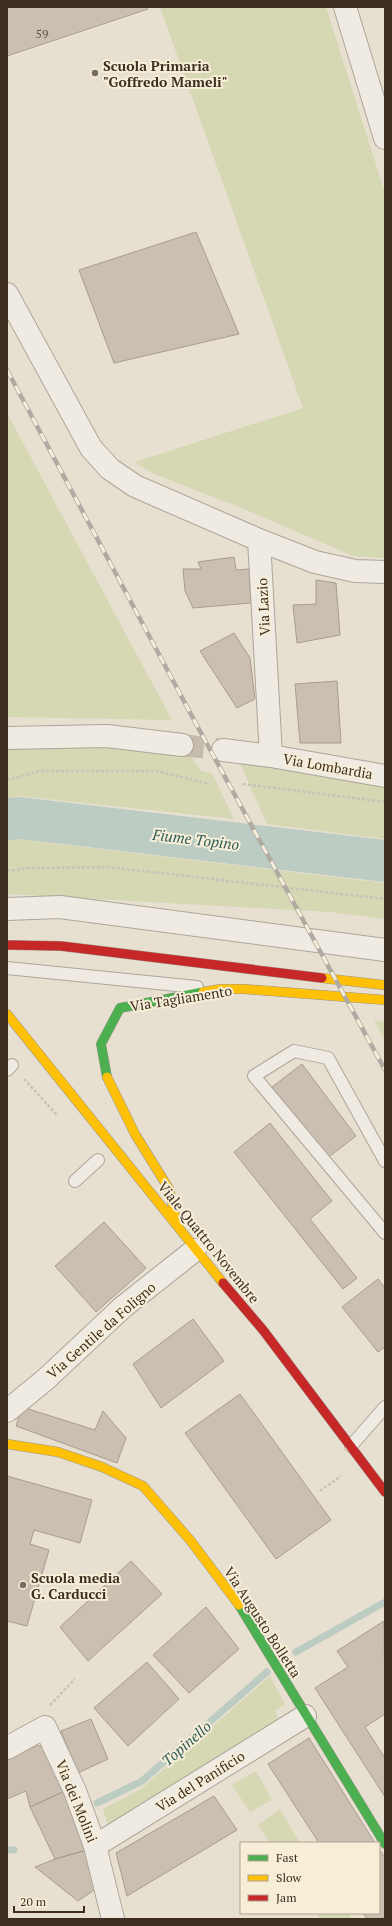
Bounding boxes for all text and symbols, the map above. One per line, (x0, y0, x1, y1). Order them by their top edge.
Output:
house number: 59 (36, 26, 48, 41)
place label: Scuola Primaria "Goffredo Mameli" (103, 56, 228, 91)
marker: Scuola Primaria "Goffredo Mameli" (90, 68, 100, 78)
street label: Via Lazio (252, 577, 274, 636)
street label: Via Lombardia (282, 749, 374, 783)
water label: Fiume Topino (151, 824, 241, 854)
street label: Via Tagliamento (129, 981, 234, 1015)
street label: Viale Quattro Novembre (154, 1177, 264, 1307)
street label: Via Gentile da Foligno (42, 1277, 160, 1383)
street label: Via Augusto Bolletta (220, 1563, 306, 1681)
place label: Scuola media G. Carducci (31, 1568, 120, 1603)
marker: Scuola media G. Carducci (18, 1580, 28, 1590)
water label: Topinello (157, 1716, 215, 1770)
street label: Via del Panificio (152, 1746, 248, 1816)
street label: Via dei Molini (52, 1757, 102, 1845)
legend (240, 1842, 380, 1914)
text: Fast (276, 1850, 299, 1865)
text: Slow (276, 1870, 302, 1885)
scale bar (14, 1888, 84, 1914)
text: Jam (276, 1890, 297, 1905)
text: 20 m (20, 1894, 47, 1909)

